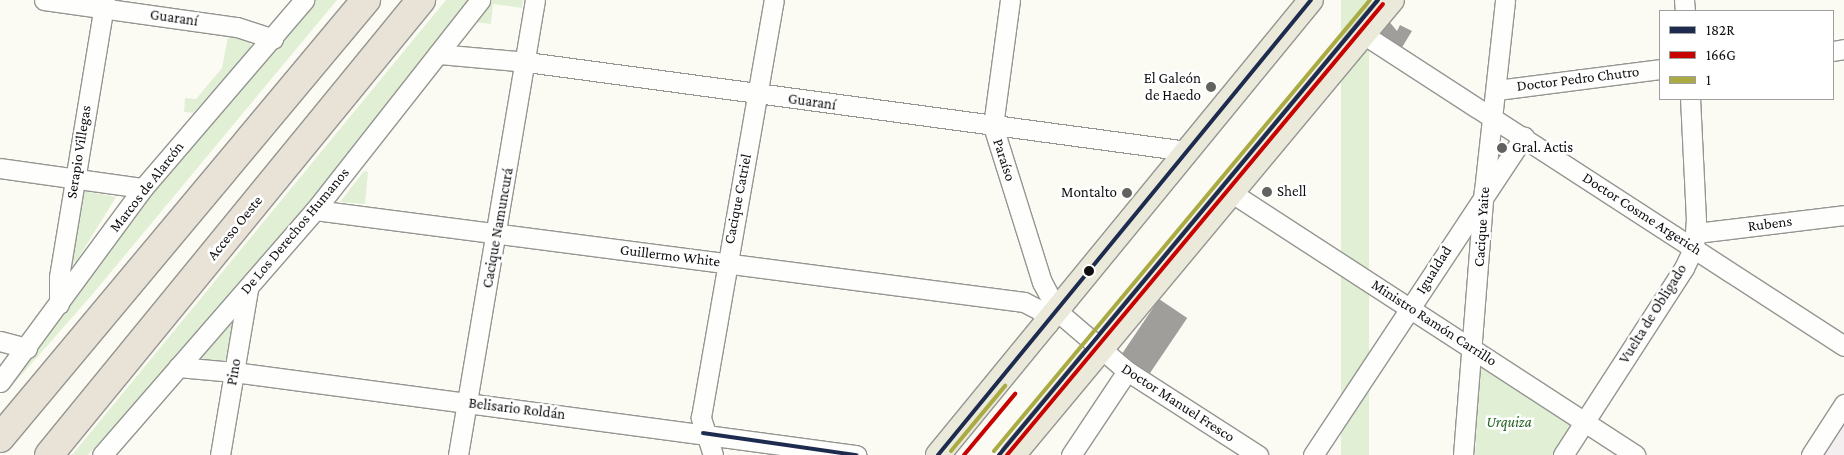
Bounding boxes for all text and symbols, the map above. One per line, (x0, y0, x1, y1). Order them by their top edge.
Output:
street label: Guaraní (149, 6, 199, 30)
legend (1659, 10, 1834, 100)
text: 182R (1706, 22, 1734, 38)
text: 166G (1706, 47, 1736, 63)
street label: Doctor Pedro Chutro (1516, 63, 1640, 95)
place label: El Galeón de Haedo (1144, 69, 1201, 104)
text: 1 (1706, 72, 1711, 88)
marker: El Galeón de Haedo (1205, 81, 1217, 93)
street label: Guaraní (787, 90, 837, 114)
street label: Serapio Villegas (63, 104, 95, 200)
street label: Paraíso (989, 137, 1019, 183)
street label: Marcos de Alarcón (106, 138, 188, 236)
place label: Gral. Actis (1512, 139, 1573, 157)
marker: Gral. Actis (1496, 142, 1508, 154)
street label: Cacique Catriel (720, 152, 756, 246)
street label: De Los Derechos Humanos (237, 164, 353, 298)
street label: Cacique Namuncurá (479, 166, 517, 290)
street label: Doctor Cosme Argerich (1579, 169, 1705, 259)
place label: Shell (1277, 183, 1307, 201)
place label: Montalto (1061, 184, 1117, 202)
marker: Shell (1261, 186, 1273, 198)
street label: Cacique Yaite (1470, 186, 1494, 268)
marker: Montalto (1121, 187, 1133, 199)
street label: Acceso Oeste (204, 192, 266, 264)
street label: Rubens (1747, 212, 1793, 236)
street label: Guillermo White (619, 241, 721, 271)
street label: Igualdad (1412, 243, 1456, 297)
street label: Vuelta de Obligado (1615, 261, 1691, 367)
unlabelled marker (1084, 266, 1094, 276)
street label: Ministro Ramón Carrillo (1368, 276, 1500, 370)
street label: Pino (223, 357, 245, 387)
street label: Doctor Manuel Fresco (1118, 360, 1238, 446)
street label: Belisario Roldán (468, 394, 566, 424)
park label: Urquiza (1486, 414, 1532, 432)

